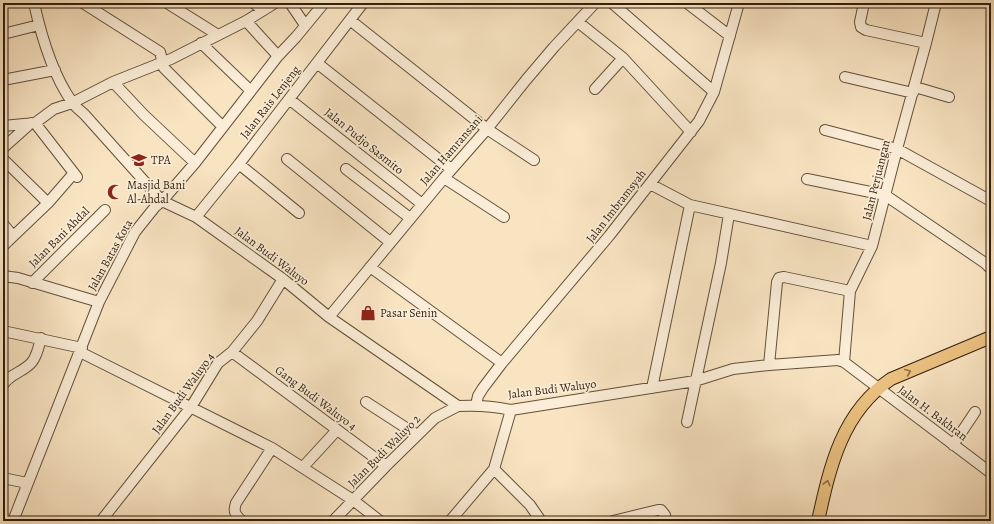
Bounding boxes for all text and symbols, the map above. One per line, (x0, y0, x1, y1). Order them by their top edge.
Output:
street label: Jalan Rais Lenjeng (236, 62, 304, 142)
street label: Jalan Pudjo Sasmito (321, 104, 407, 178)
street label: Jalan Hamransani (416, 112, 486, 188)
street label: Jalan Perjuangan (858, 138, 894, 222)
school or university icon: TPA (130, 151, 148, 169)
place label: TPA (151, 152, 172, 168)
street label: Jalan Imbramsyah (582, 166, 650, 246)
place label: Masjid Bani Al-Ahdal (126, 177, 185, 207)
mosque icon: Masjid Bani Al-Ahdal (106, 183, 124, 201)
street label: Jalan Bani Ahdal (25, 203, 93, 271)
street label: Jalan Batas Kota (84, 216, 136, 293)
street label: Jalan Budi Waluyo (232, 223, 312, 289)
shop icon: Pasar Senin (359, 304, 377, 322)
place label: Pasar Senin (380, 305, 438, 321)
street label: Jalan Budi Waluyo 4 (148, 349, 218, 437)
street label: Gang Budi Waluyo 4 (272, 362, 361, 434)
one-way arrow (904, 369, 912, 377)
street label: Jalan Budi Waluyo (507, 376, 597, 402)
street label: Jalan H. Bakhran (895, 382, 971, 445)
street label: Jalan Budi Waluyo 2 (344, 411, 424, 491)
one-way arrow (822, 480, 831, 487)

